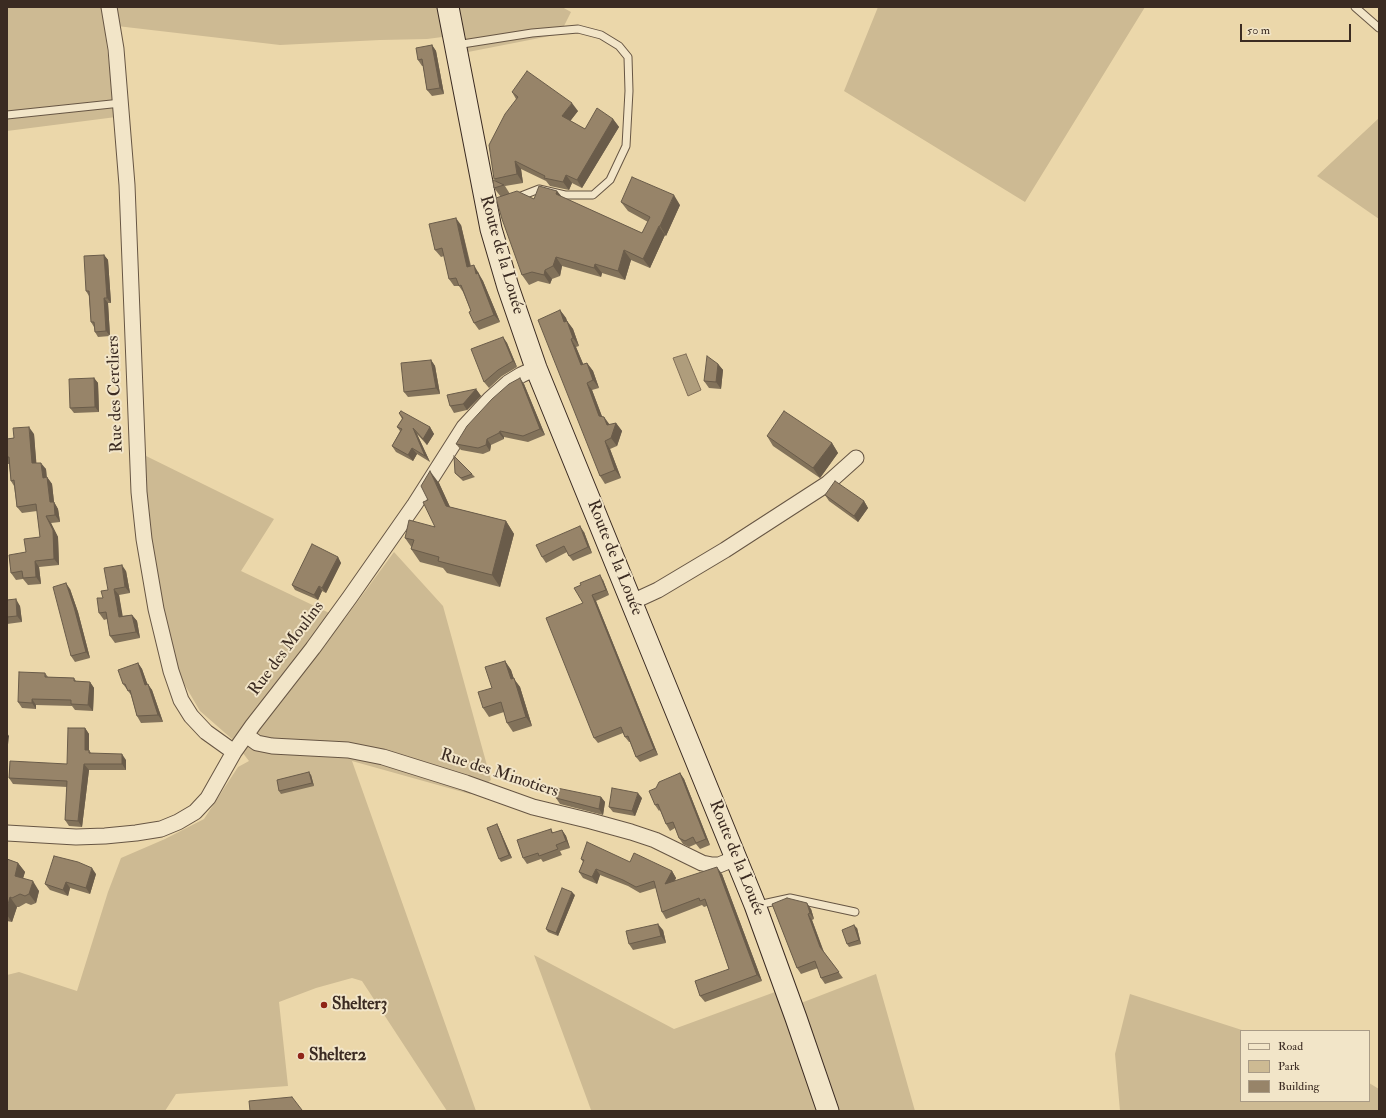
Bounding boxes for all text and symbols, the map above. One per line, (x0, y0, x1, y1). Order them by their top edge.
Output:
scale bar (1242, 16, 1353, 42)
text: 50 m (1247, 23, 1270, 38)
street label: Route de la Louée (474, 193, 528, 317)
street label: Rue des Cercliers (104, 335, 128, 453)
street label: Route de la Louée (582, 497, 646, 619)
street label: Rue des Moulins (245, 598, 329, 700)
street label: Rue des Minotiers (437, 745, 561, 803)
street label: Route de la Louée (704, 797, 768, 919)
place label: Shelter3 (332, 995, 387, 1015)
marker: Shelter3 (319, 1000, 329, 1010)
legend (1240, 1030, 1370, 1102)
text: Road (1278, 1039, 1303, 1054)
place label: Shelter2 (309, 1046, 366, 1066)
marker: Shelter2 (296, 1051, 306, 1061)
text: Park (1278, 1059, 1300, 1074)
text: Building (1278, 1079, 1319, 1094)

